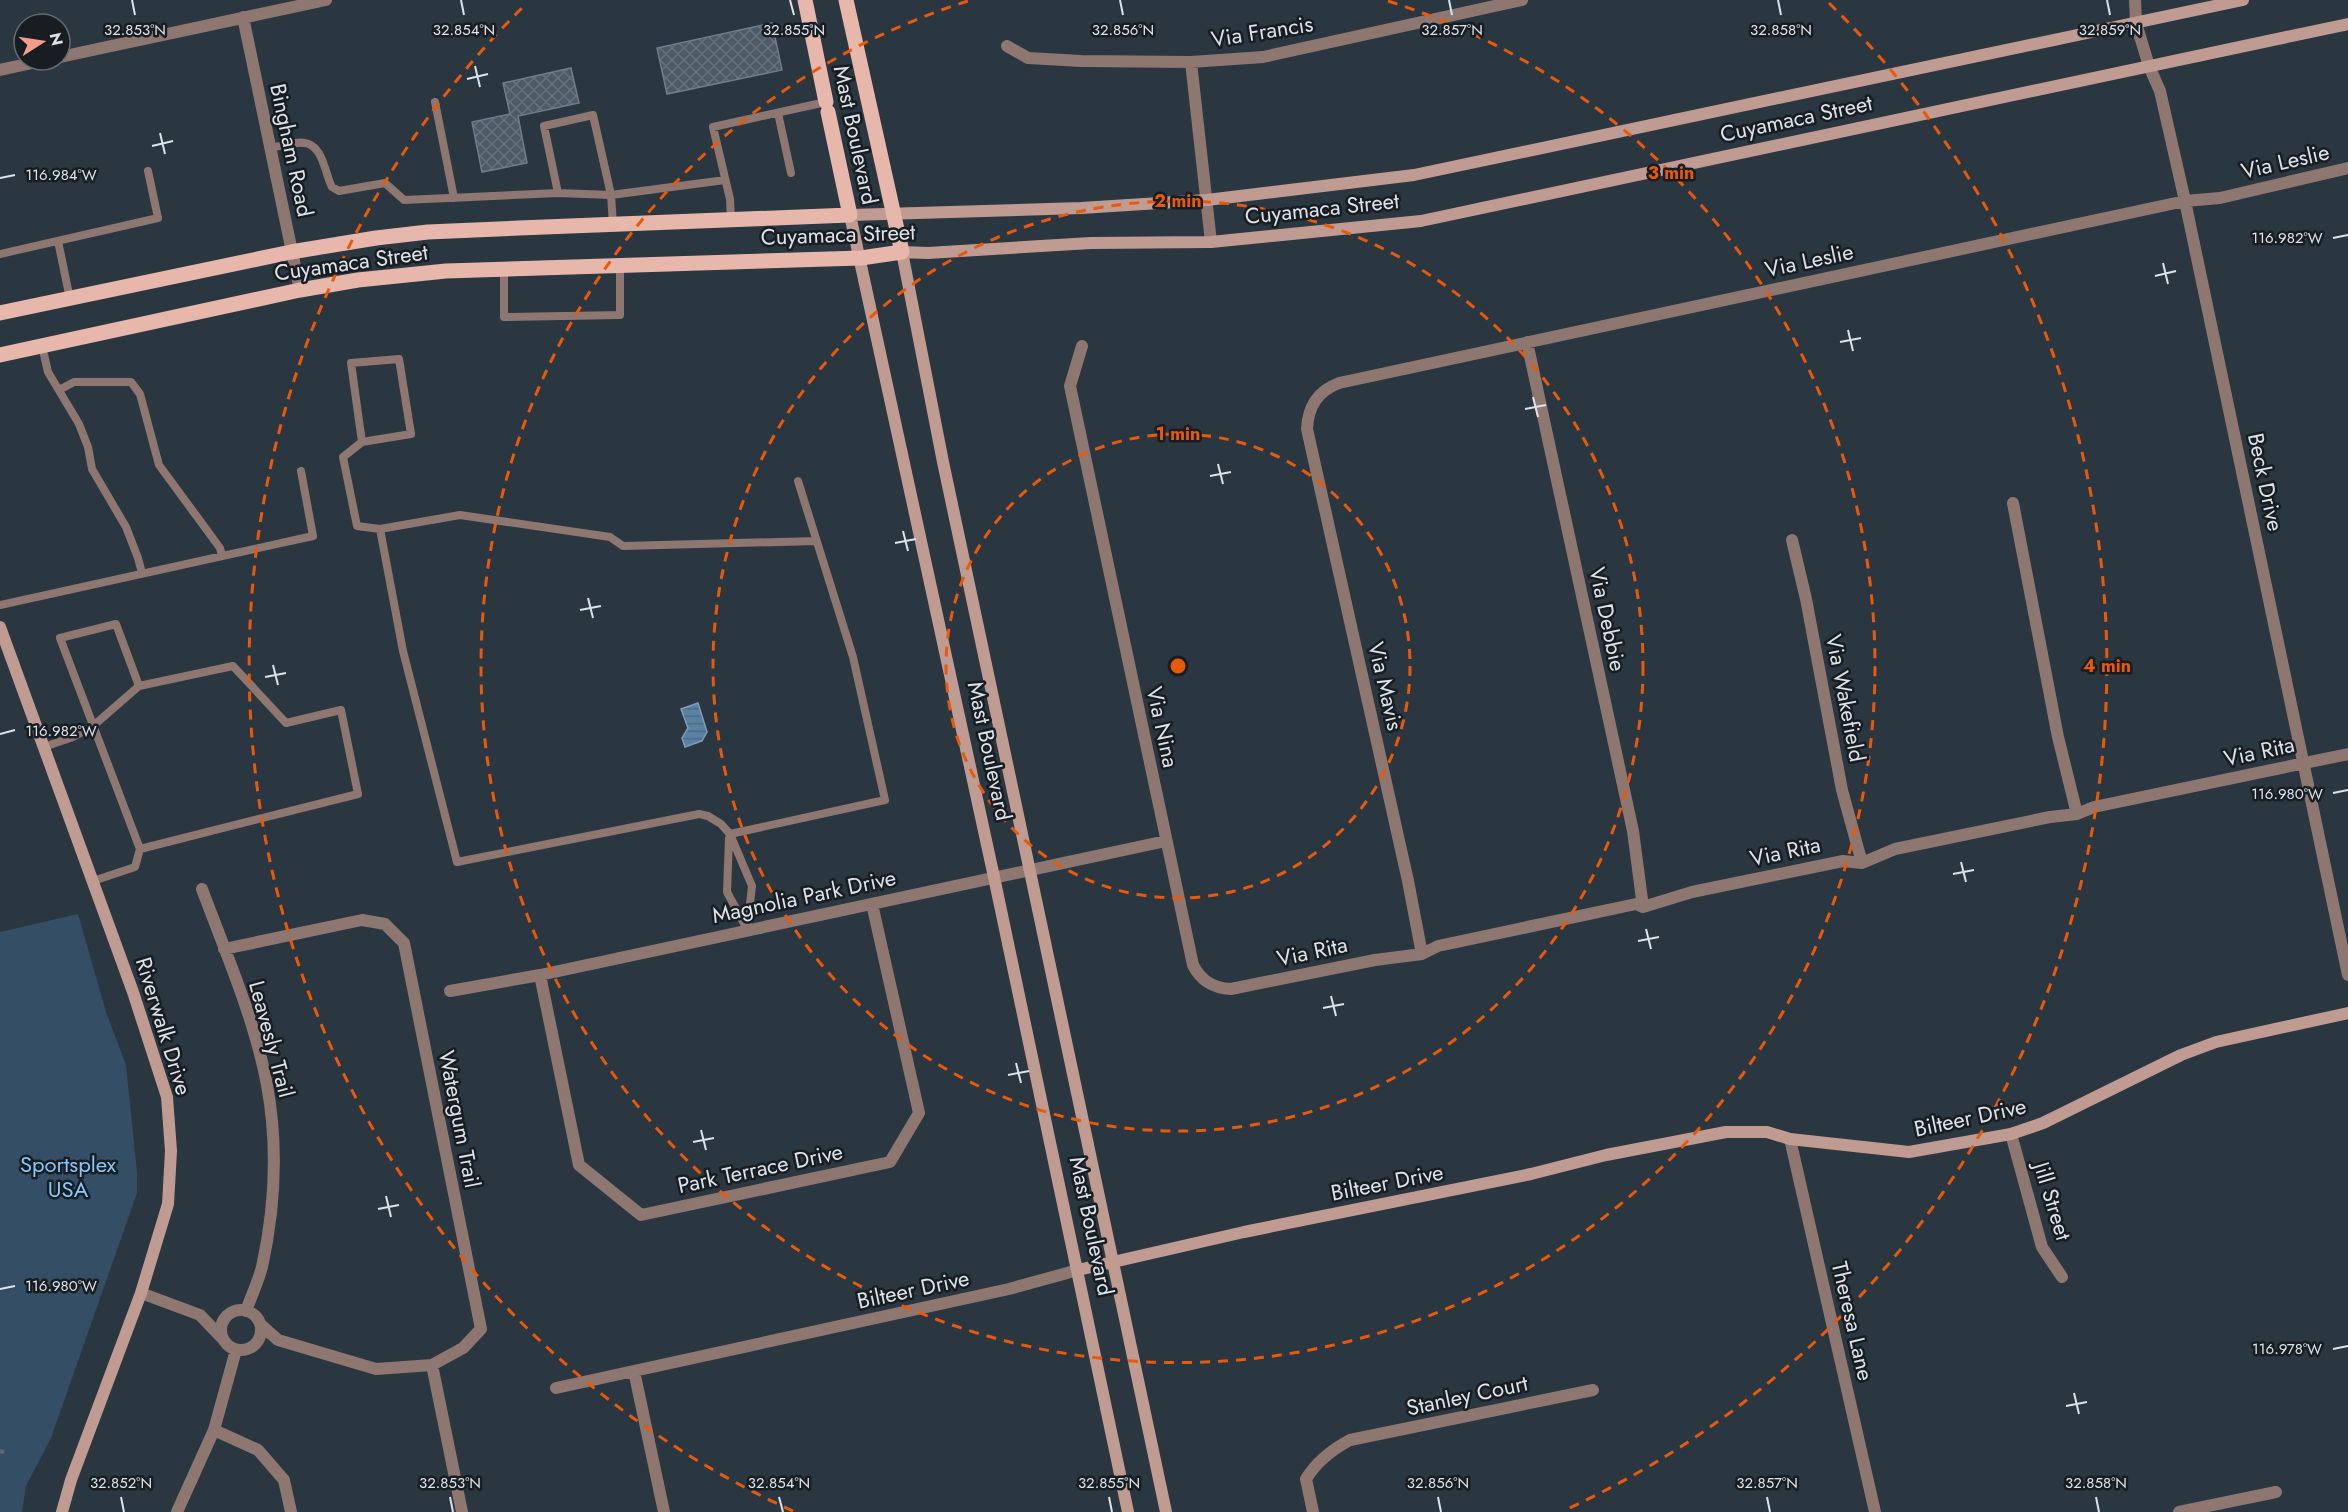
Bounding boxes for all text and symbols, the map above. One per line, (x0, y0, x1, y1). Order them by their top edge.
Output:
street label: Via Francis (1209, 7, 1315, 55)
north arrow (12, 12, 72, 72)
text: 32.853°N (104, 19, 166, 41)
text: 32.854°N (433, 19, 495, 41)
text: 32.855°N (763, 19, 825, 41)
text: 32.856°N (1092, 19, 1154, 41)
text: 32.857°N (1421, 19, 1483, 41)
text: 32.858°N (1750, 19, 1812, 41)
text: 32.859°N (2079, 19, 2141, 41)
text: N (44, 30, 69, 48)
street label: Mast Boulevard (826, 63, 886, 207)
street label: Bingham Road (262, 80, 322, 220)
street label: Cuyamaca Street (1717, 86, 1876, 150)
street label: Via Leslie (2238, 135, 2332, 187)
text: 3 min (1648, 160, 1694, 186)
text: 116.984°W (25, 164, 97, 186)
street label: Cuyamaca Street (1243, 184, 1401, 232)
text: 2 min (1154, 188, 1202, 214)
street label: Cuyamaca Street (760, 215, 917, 253)
text: 116.982°W (2251, 227, 2323, 249)
street label: Cuyamaca Street (272, 235, 431, 289)
street label: Via Leslie (1762, 235, 1856, 285)
text: 1 min (1156, 421, 1200, 447)
street label: Beck Drive (2240, 430, 2292, 534)
street label: Via Debbie (1581, 564, 1635, 674)
street label: Via Wakefield (1818, 632, 1874, 764)
street label: Via Mavis (1360, 639, 1412, 734)
text: 4 min (2083, 653, 2131, 679)
centre of rings (1168, 656, 1188, 676)
street label: Mast Boulevard (960, 679, 1020, 823)
street label: Via Nina (1139, 683, 1187, 771)
text: 116.982°W (25, 720, 97, 742)
street label: Via Rita (2221, 728, 2297, 774)
text: 116.980°W (2251, 783, 2323, 805)
street label: Via Rita (1747, 828, 1823, 874)
street label: Magnolia Park Drive (709, 861, 899, 931)
street label: Via Rita (1274, 928, 1350, 974)
street label: Riverwalk Drive (128, 953, 200, 1099)
street label: Leavesly Trail (241, 977, 303, 1101)
street label: Watergum Trail (431, 1048, 489, 1190)
street label: Bilteer Drive (1911, 1089, 2029, 1145)
street label: Park Terrace Drive (674, 1135, 846, 1201)
park label: Sportsplex USA (20, 1148, 117, 1205)
street label: Mast Boulevard (1062, 1154, 1122, 1298)
street label: Bilteer Drive (1328, 1155, 1446, 1209)
street label: Jill Street (2025, 1155, 2080, 1245)
street label: Theresa Lane (1824, 1258, 1882, 1384)
street label: Bilteer Drive (854, 1261, 972, 1317)
text: 116.980°W (25, 1275, 97, 1297)
text: 116.978°W (2252, 1338, 2322, 1360)
street label: Stanley Court (1403, 1366, 1531, 1423)
text: 32.852°N (90, 1472, 152, 1494)
text: 32.853°N (419, 1472, 481, 1494)
text: 32.854°N (748, 1472, 810, 1494)
text: 32.855°N (1078, 1472, 1140, 1494)
text: 32.856°N (1407, 1472, 1469, 1494)
text: 32.857°N (1736, 1472, 1798, 1494)
text: 32.858°N (2065, 1472, 2127, 1494)

